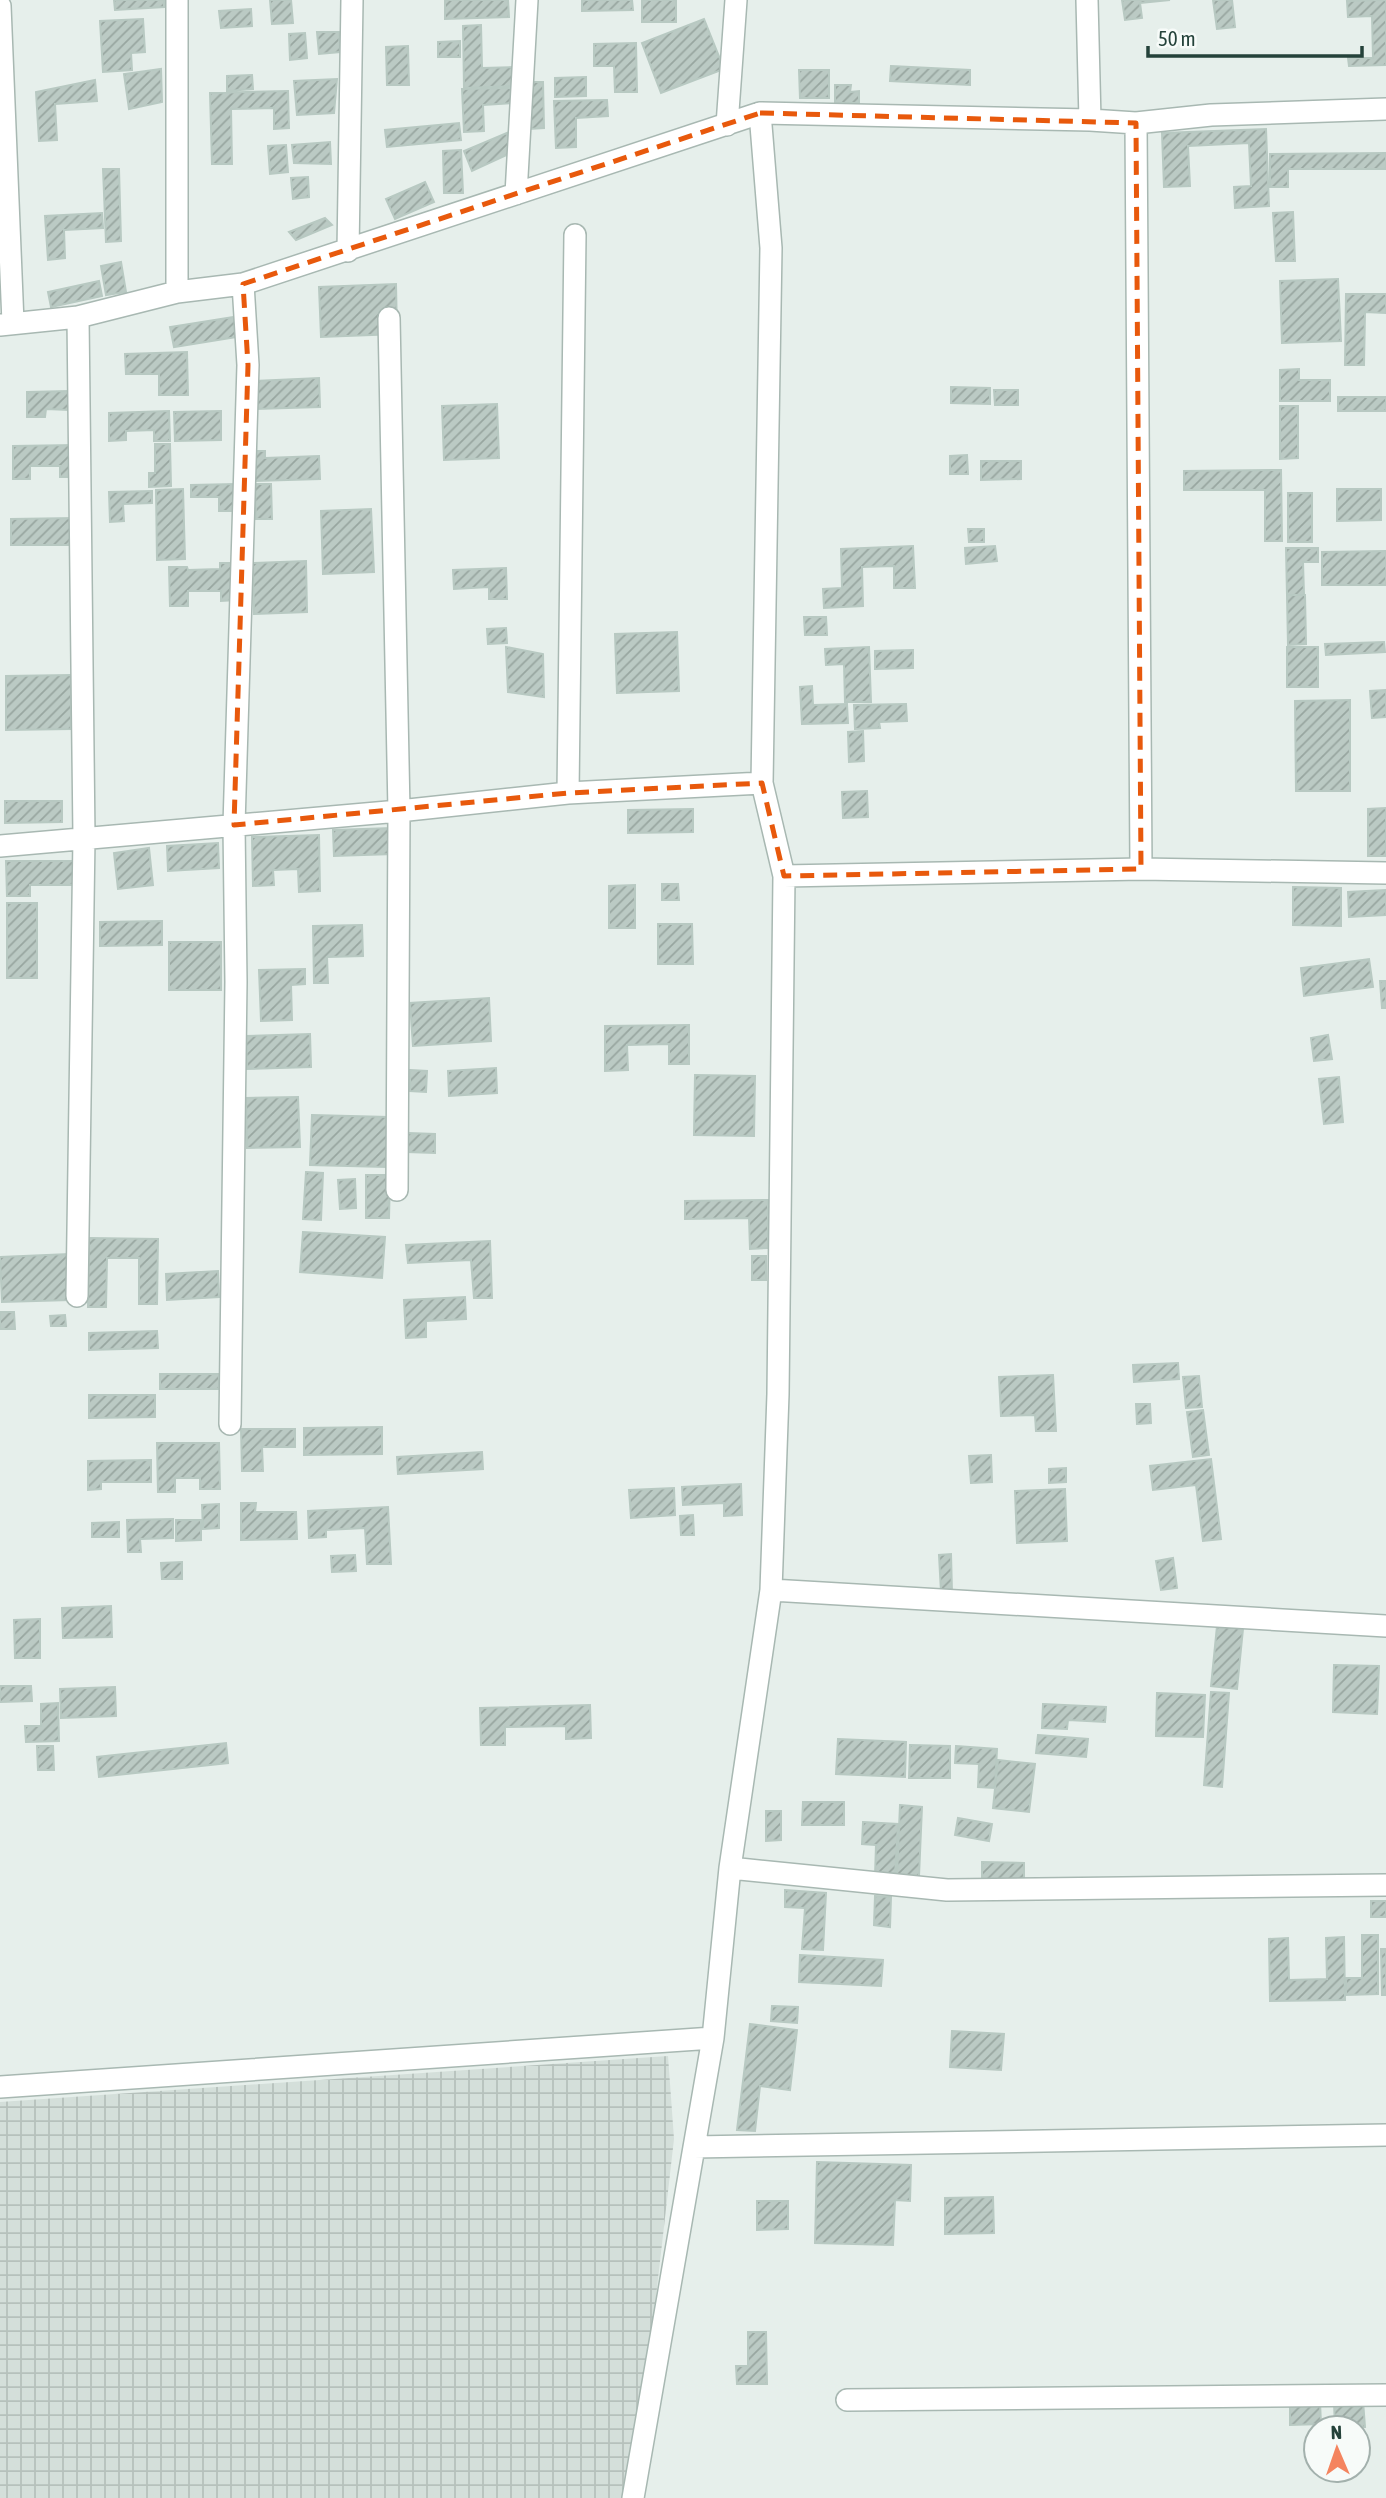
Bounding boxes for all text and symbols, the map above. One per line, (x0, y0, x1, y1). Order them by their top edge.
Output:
scale bar (1148, 14, 1362, 58)
text: 50 m (1158, 26, 1196, 50)
north arrow (1302, 2414, 1372, 2484)
text: N (1330, 2421, 1342, 2443)

